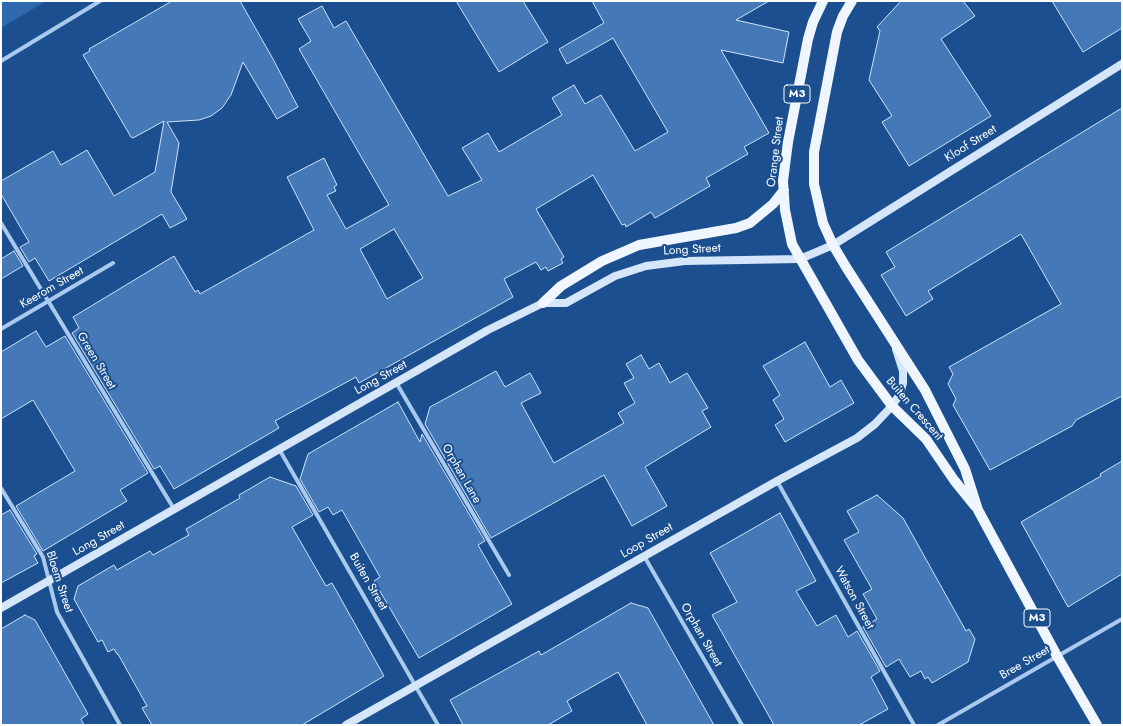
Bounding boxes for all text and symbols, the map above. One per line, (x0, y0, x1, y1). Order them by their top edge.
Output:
road number: M3 (784, 85, 810, 103)
street label: Orange Street (765, 116, 787, 188)
street label: Kloof Street (942, 122, 1000, 166)
street label: Long Street (663, 241, 721, 259)
street label: Keerom Street (18, 264, 86, 312)
street label: Green Street (73, 330, 119, 392)
street label: Long Street (352, 358, 410, 398)
street label: Buiten Crescent (883, 374, 945, 444)
street label: Orphan Lane (438, 442, 484, 506)
street label: Long Street (71, 518, 127, 560)
street label: Loop Street (618, 520, 676, 562)
street label: Bloem Street (42, 549, 76, 615)
street label: Buiten Street (346, 551, 390, 613)
street label: Watson Street (831, 564, 877, 632)
street label: Orphan Street (677, 601, 725, 669)
road number: M3 (1024, 609, 1050, 627)
street label: Bree Street (997, 643, 1053, 683)

